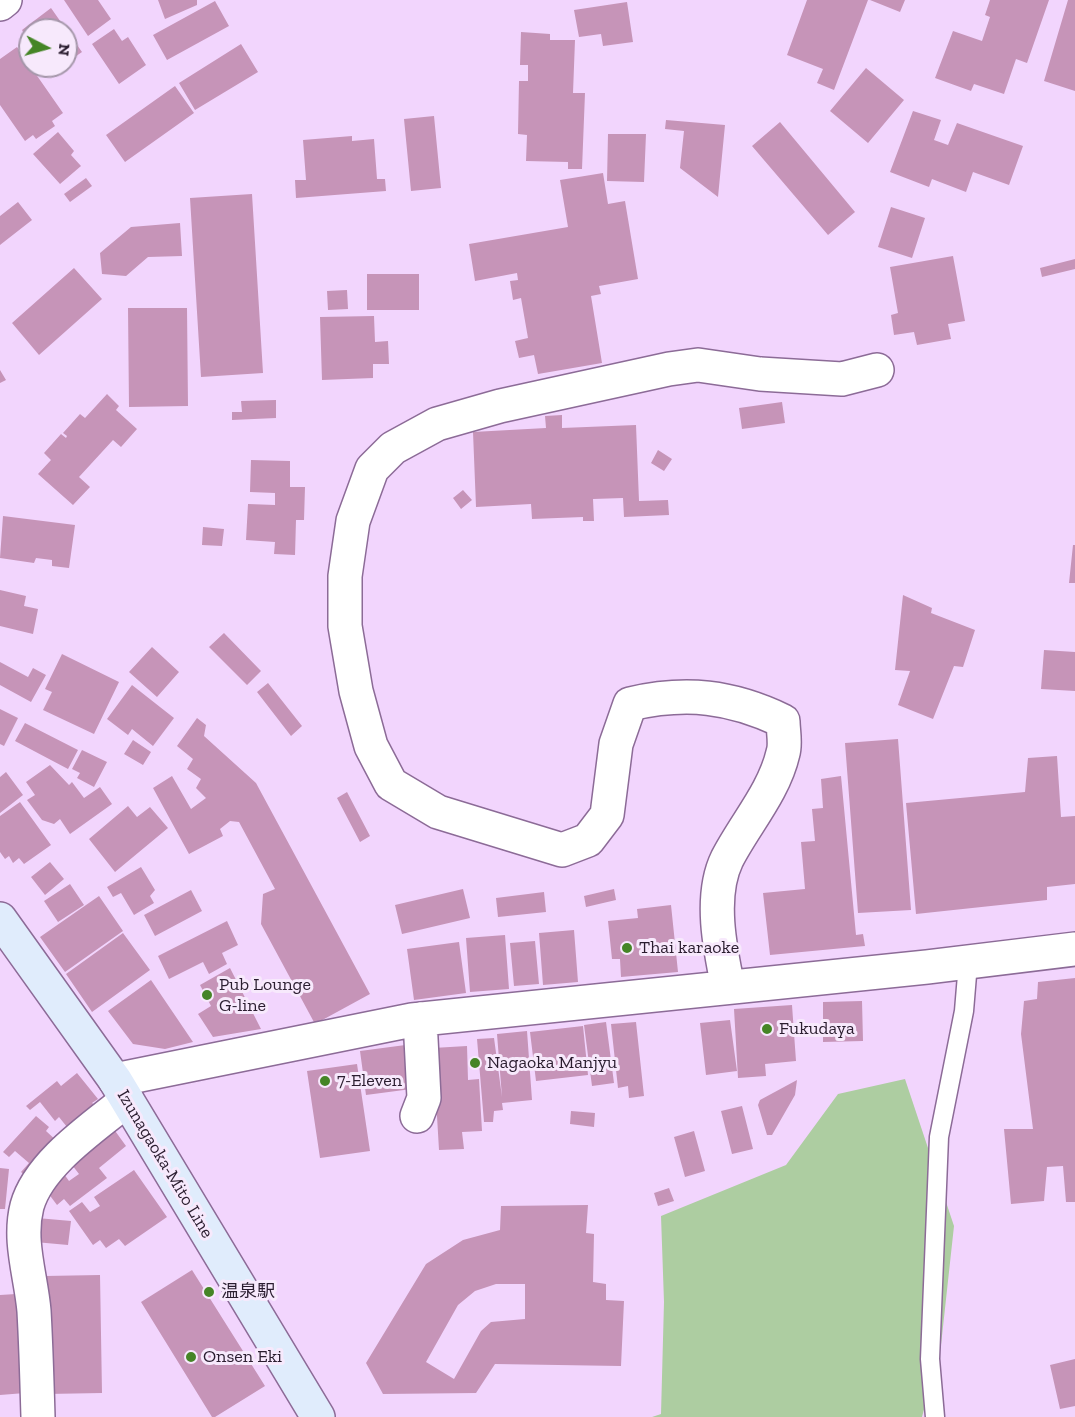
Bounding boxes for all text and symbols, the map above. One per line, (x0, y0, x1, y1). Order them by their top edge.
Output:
north arrow (18, 18, 78, 78)
text: N (54, 43, 74, 57)
place label: Thai karaoke (639, 937, 739, 959)
marker: Thai karaoke (620, 941, 634, 955)
place label: Pub Lounge G-line (219, 974, 311, 1016)
marker: Pub Lounge G-line (200, 988, 214, 1002)
place label: Fukudaya (779, 1018, 855, 1040)
marker: Fukudaya (760, 1022, 774, 1036)
place label: Nagaoka Manjyu (487, 1052, 617, 1074)
marker: Nagaoka Manjyu (468, 1056, 482, 1070)
place label: 7-Eleven (337, 1070, 402, 1092)
marker: 7-Eleven (318, 1074, 332, 1088)
street label: Izunagaoka-Mito Line (112, 1086, 218, 1242)
place label: 温泉駅 (221, 1281, 275, 1303)
marker: 温泉駅 (202, 1285, 216, 1299)
place label: Onsen Eki (203, 1346, 282, 1368)
marker: Onsen Eki (184, 1350, 198, 1364)

